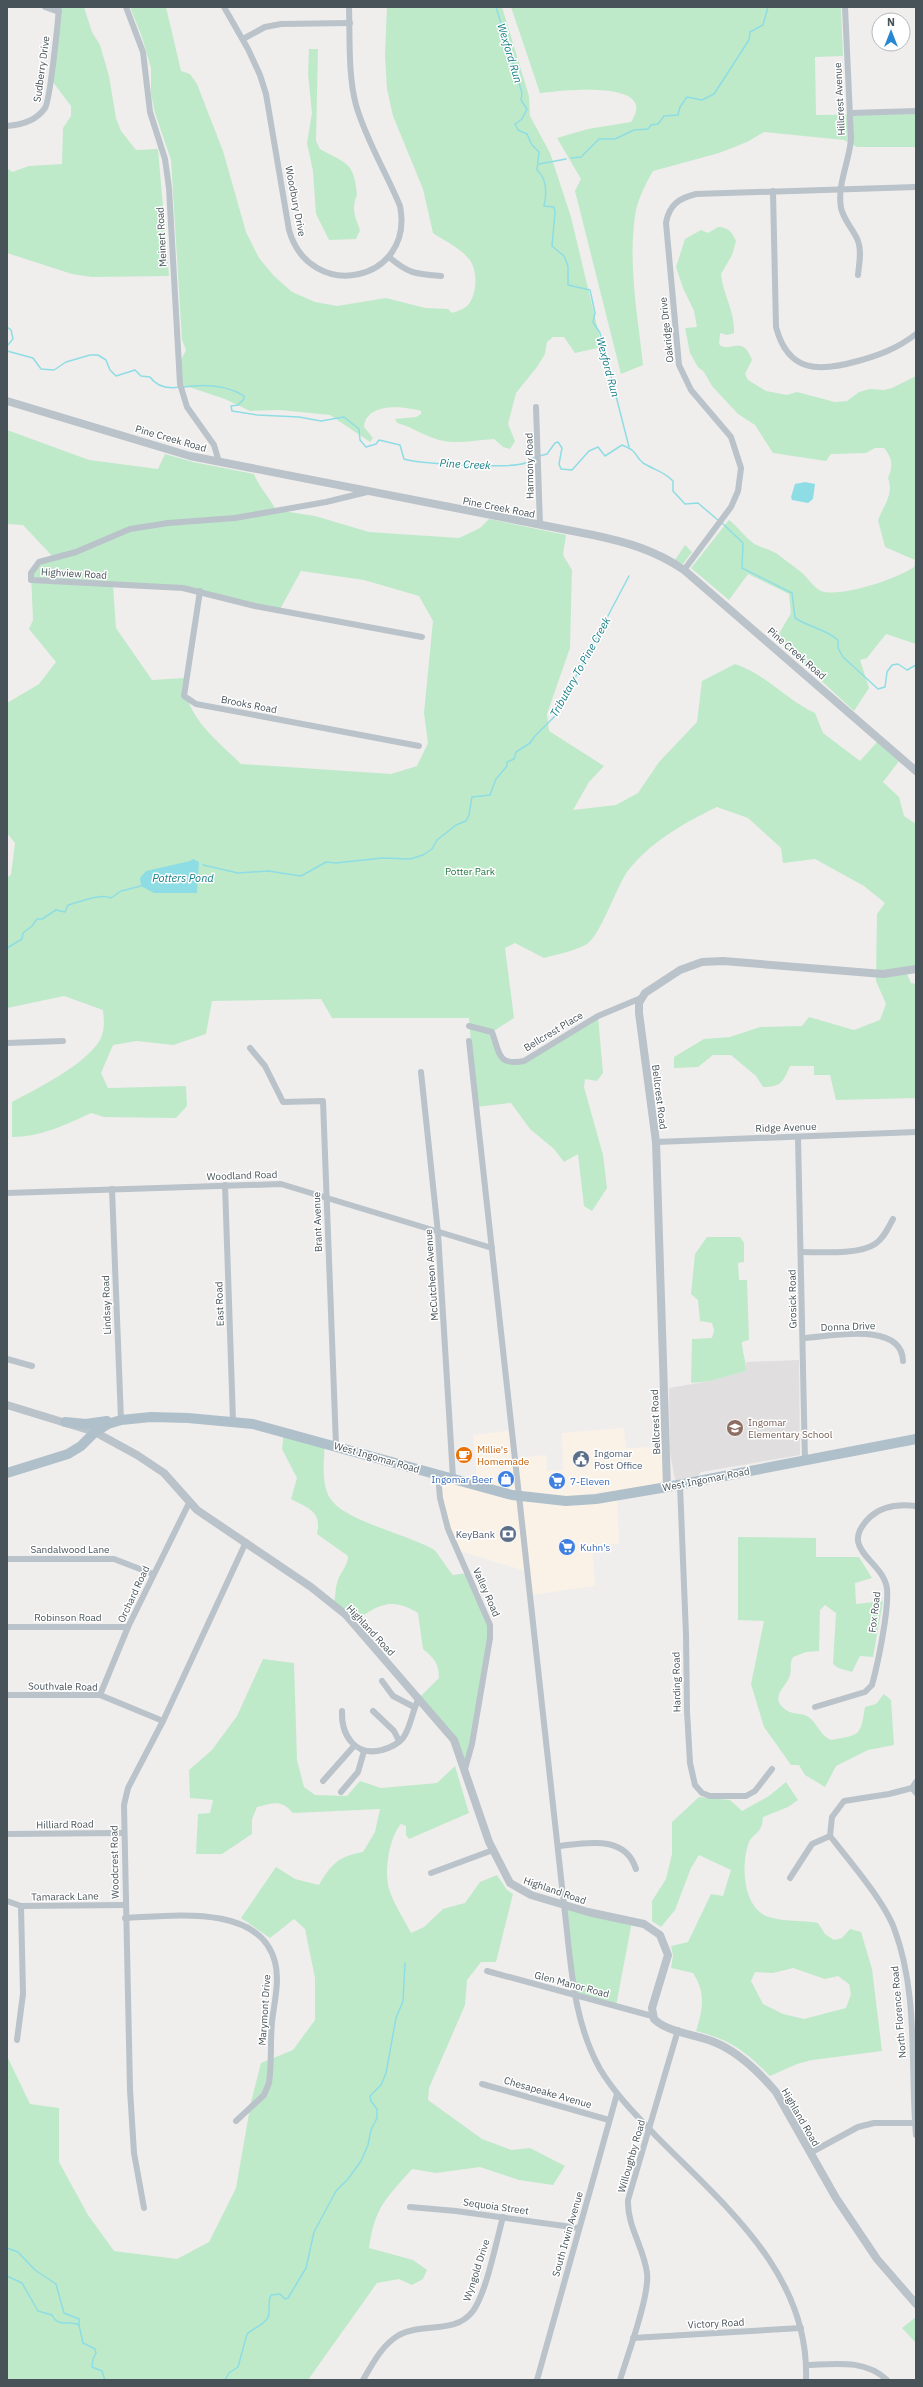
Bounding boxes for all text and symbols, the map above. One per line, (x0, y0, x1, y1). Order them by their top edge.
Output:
north arrow (871, 12, 911, 52)
text: N (887, 15, 895, 29)
water label: Wexford Run (494, 21, 526, 85)
street label: Sudberry Drive (30, 35, 53, 103)
street label: Hillcrest Avenue (831, 62, 848, 136)
street label: Woodbury Drive (282, 165, 309, 238)
street label: Meinert Road (153, 207, 170, 267)
street label: Oakridge Drive (657, 296, 676, 363)
water label: Wexford Run (593, 335, 623, 399)
street label: Pine Creek Road (134, 422, 208, 455)
street label: Harmony Road (522, 433, 537, 499)
water label: Pine Creek (439, 456, 491, 472)
street label: Pine Creek Road (462, 494, 536, 521)
street label: Highview Road (41, 565, 107, 582)
water label: Tributary To Pine Creek (547, 614, 613, 720)
street label: Pine Creek Road (765, 624, 829, 682)
street label: Brooks Road (220, 693, 278, 716)
park label: Potter Park (445, 865, 496, 878)
water label: Potters Pond (152, 871, 214, 885)
street label: Bellcrest Place (521, 1008, 586, 1054)
street label: Bellcrest Road (649, 1064, 670, 1130)
street label: Ridge Avenue (755, 1120, 817, 1135)
street label: Woodland Road (206, 1168, 278, 1183)
street label: Brant Avenue (310, 1191, 325, 1252)
street label: McCutcheon Avenue (422, 1228, 441, 1321)
street label: Grosick Road (785, 1269, 800, 1329)
street label: Lindsay Road (99, 1275, 114, 1335)
street label: East Road (212, 1281, 227, 1327)
street label: Donna Drive (821, 1319, 876, 1334)
street label: Bellcrest Road (648, 1389, 663, 1455)
place label: Ingomar Elementary School (748, 1416, 833, 1441)
school or university icon: Ingomar Elementary School (725, 1418, 745, 1438)
street label: West Ingomar Road (333, 1439, 421, 1476)
place label: Millie's Homemade (477, 1443, 530, 1468)
cafe icon: Millie's Homemade (454, 1445, 474, 1465)
place label: Ingomar Post Office (594, 1447, 643, 1472)
public building icon: Ingomar Post Office (571, 1449, 591, 1469)
street label: West Ingomar Road (661, 1465, 751, 1494)
shop icon: Ingomar Beer (496, 1469, 516, 1489)
supermarket icon: 7-Eleven (547, 1471, 567, 1491)
place label: Ingomar Beer (431, 1473, 493, 1486)
place label: 7-Eleven (570, 1475, 610, 1488)
bank icon: KeyBank (498, 1524, 518, 1544)
place label: KeyBank (456, 1528, 496, 1541)
supermarket icon: Kuhn's (557, 1537, 577, 1557)
place label: Kuhn's (580, 1541, 611, 1554)
street label: Sandalwood Lane (30, 1543, 110, 1556)
street label: Orchard Road (115, 1564, 152, 1625)
street label: Valley Road (470, 1566, 503, 1619)
street label: Fox Road (866, 1591, 883, 1633)
street label: Highland Road (344, 1602, 398, 1659)
street label: Robinson Road (34, 1611, 102, 1624)
street label: Harding Road (669, 1652, 684, 1712)
street label: Southvale Road (28, 1679, 98, 1694)
street label: Hilliard Road (36, 1817, 94, 1832)
street label: Woodcrest Road (107, 1825, 122, 1899)
street label: Highland Road (522, 1874, 588, 1907)
street label: Tamarack Lane (31, 1889, 99, 1904)
street label: North Florence Road (888, 1965, 909, 2059)
street label: Glen Manor Road (533, 1968, 611, 2001)
street label: Marymont Drive (256, 1974, 274, 2046)
street label: Chesapeake Avenue (503, 2074, 594, 2111)
street label: Highland Road (779, 2086, 823, 2149)
street label: Willoughby Road (615, 2118, 648, 2194)
street label: South Irwin Avenue (549, 2190, 586, 2278)
street label: Sequoia Street (462, 2195, 530, 2218)
street label: Wyngold Drive (460, 2237, 493, 2303)
street label: Victory Road (687, 2316, 745, 2331)

